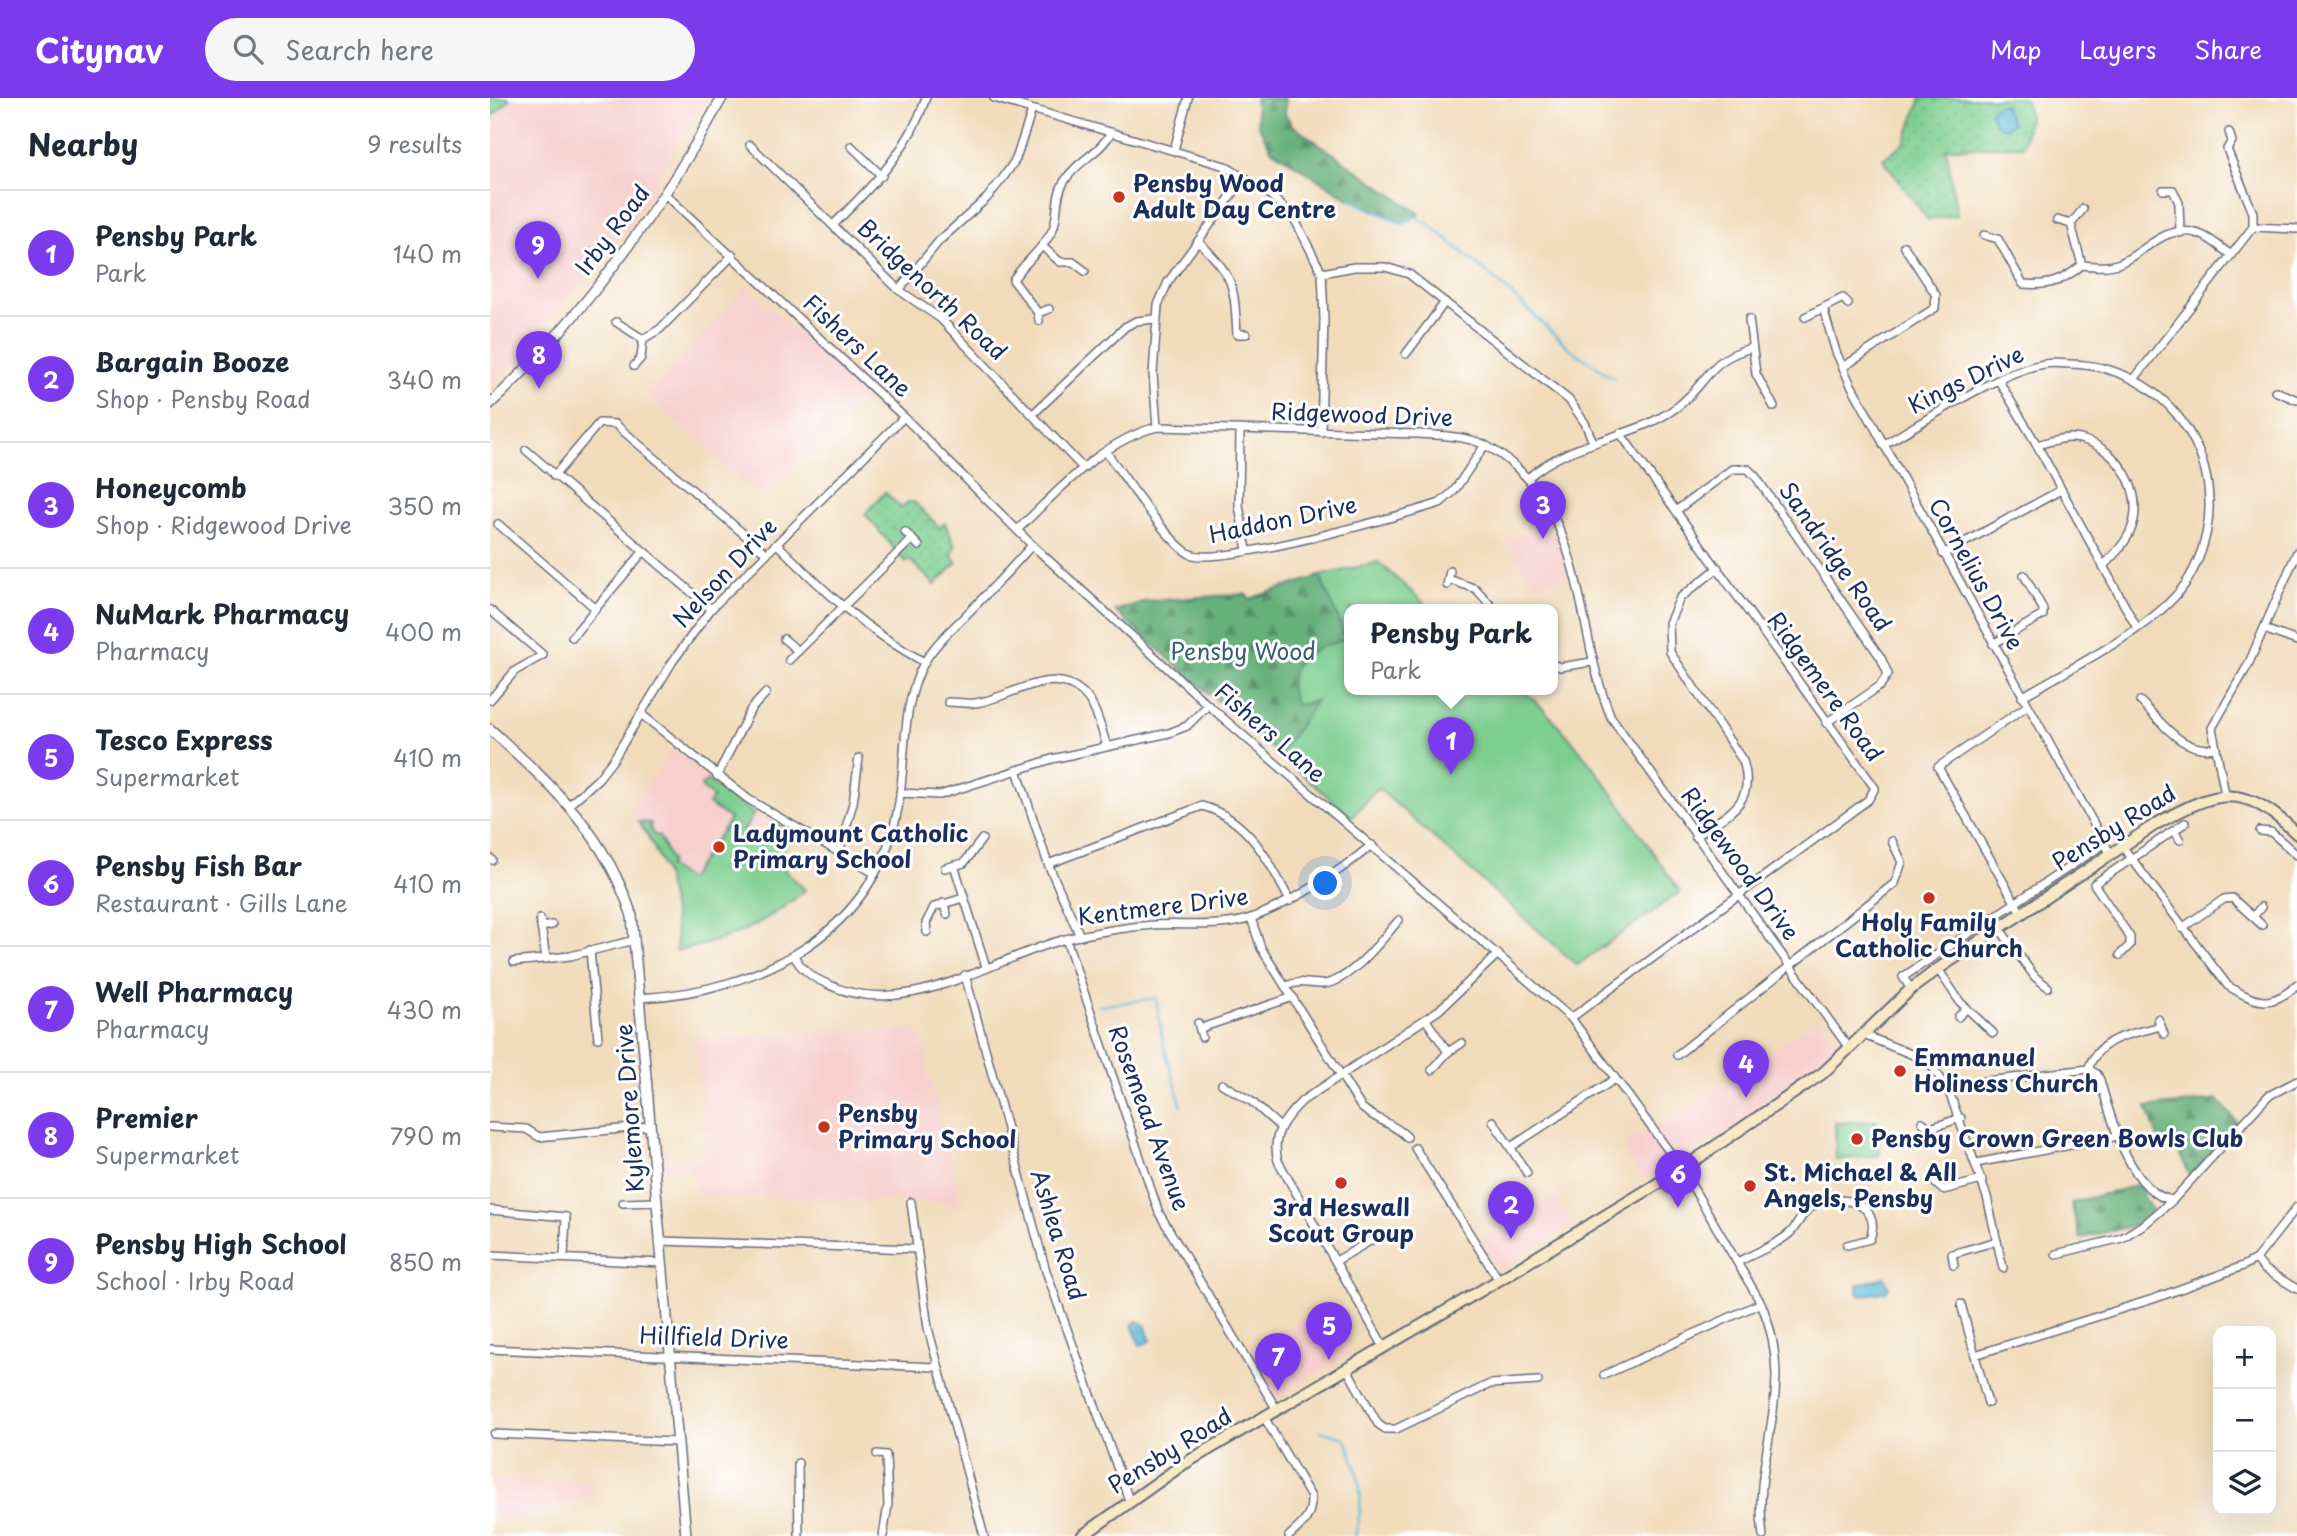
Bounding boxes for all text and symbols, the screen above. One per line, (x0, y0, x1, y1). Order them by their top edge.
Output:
search box (205, 18, 695, 81)
text: Citynav (35, 24, 163, 74)
icon: search (229, 30, 267, 68)
text: Search here (285, 30, 434, 69)
text: Map (1990, 31, 2041, 67)
text: Layers (2079, 31, 2156, 67)
text: Share (2194, 31, 2262, 67)
text: Nearby (28, 121, 138, 166)
text: 9 results (367, 126, 462, 161)
place label: Pensby Wood Adult Day Centre (1132, 165, 1337, 226)
street label: Irby Road (566, 176, 658, 282)
marker: Pensby Wood Adult Day Centre (1111, 189, 1127, 205)
street label: Bridgenorth Road (850, 210, 1016, 368)
text: Pensby Park (95, 216, 257, 255)
pin: 9 (515, 221, 561, 279)
text: 1 (46, 236, 57, 271)
text: 140 m (393, 236, 462, 271)
text: Park (95, 255, 146, 290)
street label: Fishers Lane (796, 285, 920, 405)
pin: 8 (516, 331, 562, 389)
street label: Kings Drive (1902, 336, 2029, 422)
text: Bargain Booze (95, 342, 289, 381)
text: 2 (43, 362, 59, 397)
text: 340 m (387, 362, 462, 397)
text: Shop · Pensby Road (95, 381, 311, 416)
street label: Ridgewood Drive (1270, 393, 1454, 434)
text: Honeycomb (95, 468, 247, 507)
street label: Sandridge Road (1771, 474, 1901, 638)
pin: 3 (1520, 481, 1566, 539)
street label: Haddon Drive (1205, 486, 1360, 551)
text: 3 (43, 488, 59, 523)
text: 350 m (387, 488, 462, 523)
street label: Cornelius Drive (1921, 491, 2034, 656)
text: Shop · Ridgewood Drive (95, 507, 352, 542)
street label: Nelson Drive (664, 509, 784, 635)
text: NuMark Pharmacy (95, 594, 349, 633)
popup (1344, 604, 1558, 695)
street label: Ridgemere Road (1760, 604, 1893, 768)
text: Pensby Park (1370, 613, 1532, 652)
text: 4 (43, 614, 59, 649)
text: 400 m (385, 614, 462, 649)
text: Pharmacy (95, 633, 209, 668)
park label: Pensby Wood (1170, 633, 1316, 668)
text: Park (1370, 652, 1421, 687)
street label: Fishers Lane (1208, 674, 1334, 790)
pin: 1 (1428, 717, 1474, 775)
text: Tesco Express (95, 720, 273, 759)
text: 5 (44, 740, 58, 775)
text: 410 m (393, 740, 462, 775)
text: Supermarket (95, 759, 239, 794)
street label: Pensby Road (2044, 775, 2182, 879)
street label: Ridgewood Drive (1674, 779, 1809, 947)
place label: Ladymount Catholic Primary School (733, 815, 969, 876)
marker: Ladymount Catholic Primary School (711, 839, 727, 855)
text: Pensby Fish Bar (95, 846, 302, 885)
text: 6 (43, 866, 59, 901)
text: 410 m (393, 866, 462, 901)
your location (1308, 866, 1342, 900)
street label: Kentmere Drive (1076, 878, 1250, 933)
text: Restaurant · Gills Lane (95, 885, 348, 920)
marker: Holy Family Catholic Church (1921, 890, 1937, 906)
place label: Holy Family Catholic Church (1835, 904, 2023, 965)
text: Well Pharmacy (95, 972, 293, 1011)
text: 7 (44, 992, 58, 1027)
text: 430 m (387, 992, 462, 1027)
text: Pharmacy (95, 1011, 209, 1046)
street label: Rosemead Avenue (1101, 1020, 1200, 1215)
street label: Kylemore Drive (605, 1023, 652, 1194)
place label: Emmanuel Holiness Church (1914, 1039, 2099, 1100)
pin: 4 (1723, 1040, 1769, 1098)
marker: Emmanuel Holiness Church (1892, 1063, 1908, 1079)
place label: Pensby Primary School (838, 1095, 1016, 1156)
text: Premier (95, 1098, 198, 1137)
text: 8 (44, 1118, 58, 1153)
text: 790 m (390, 1118, 462, 1153)
marker: Pensby Primary School (816, 1119, 832, 1135)
place label: Pensby Crown Green Bowls Club (1871, 1120, 2243, 1155)
marker: Pensby Crown Green Bowls Club (1849, 1131, 1865, 1147)
text: Supermarket (95, 1137, 239, 1172)
pin: 6 (1655, 1150, 1701, 1208)
place label: St. Michael & All Angels, Pensby (1764, 1154, 1956, 1215)
street label: Ashlea Road (1023, 1165, 1096, 1304)
marker: 3rd Heswall Scout Group (1333, 1175, 1349, 1191)
marker: St. Michael & All Angels, Pensby (1742, 1178, 1758, 1194)
pin: 2 (1488, 1181, 1534, 1239)
place label: 3rd Heswall Scout Group (1268, 1189, 1414, 1250)
text: Pensby High School (95, 1224, 347, 1263)
text: 9 (44, 1244, 58, 1279)
text: 850 m (389, 1244, 462, 1279)
text: School · Irby Road (95, 1263, 295, 1298)
pin: 5 (1306, 1302, 1352, 1360)
street label: Hillfield Drive (639, 1316, 789, 1357)
map controls (2213, 1326, 2276, 1515)
button: + (2213, 1326, 2276, 1389)
pin: 7 (1255, 1333, 1301, 1391)
button: − (2213, 1389, 2276, 1452)
street label: Pensby Road (1100, 1398, 1238, 1502)
button: layers (2213, 1452, 2276, 1515)

